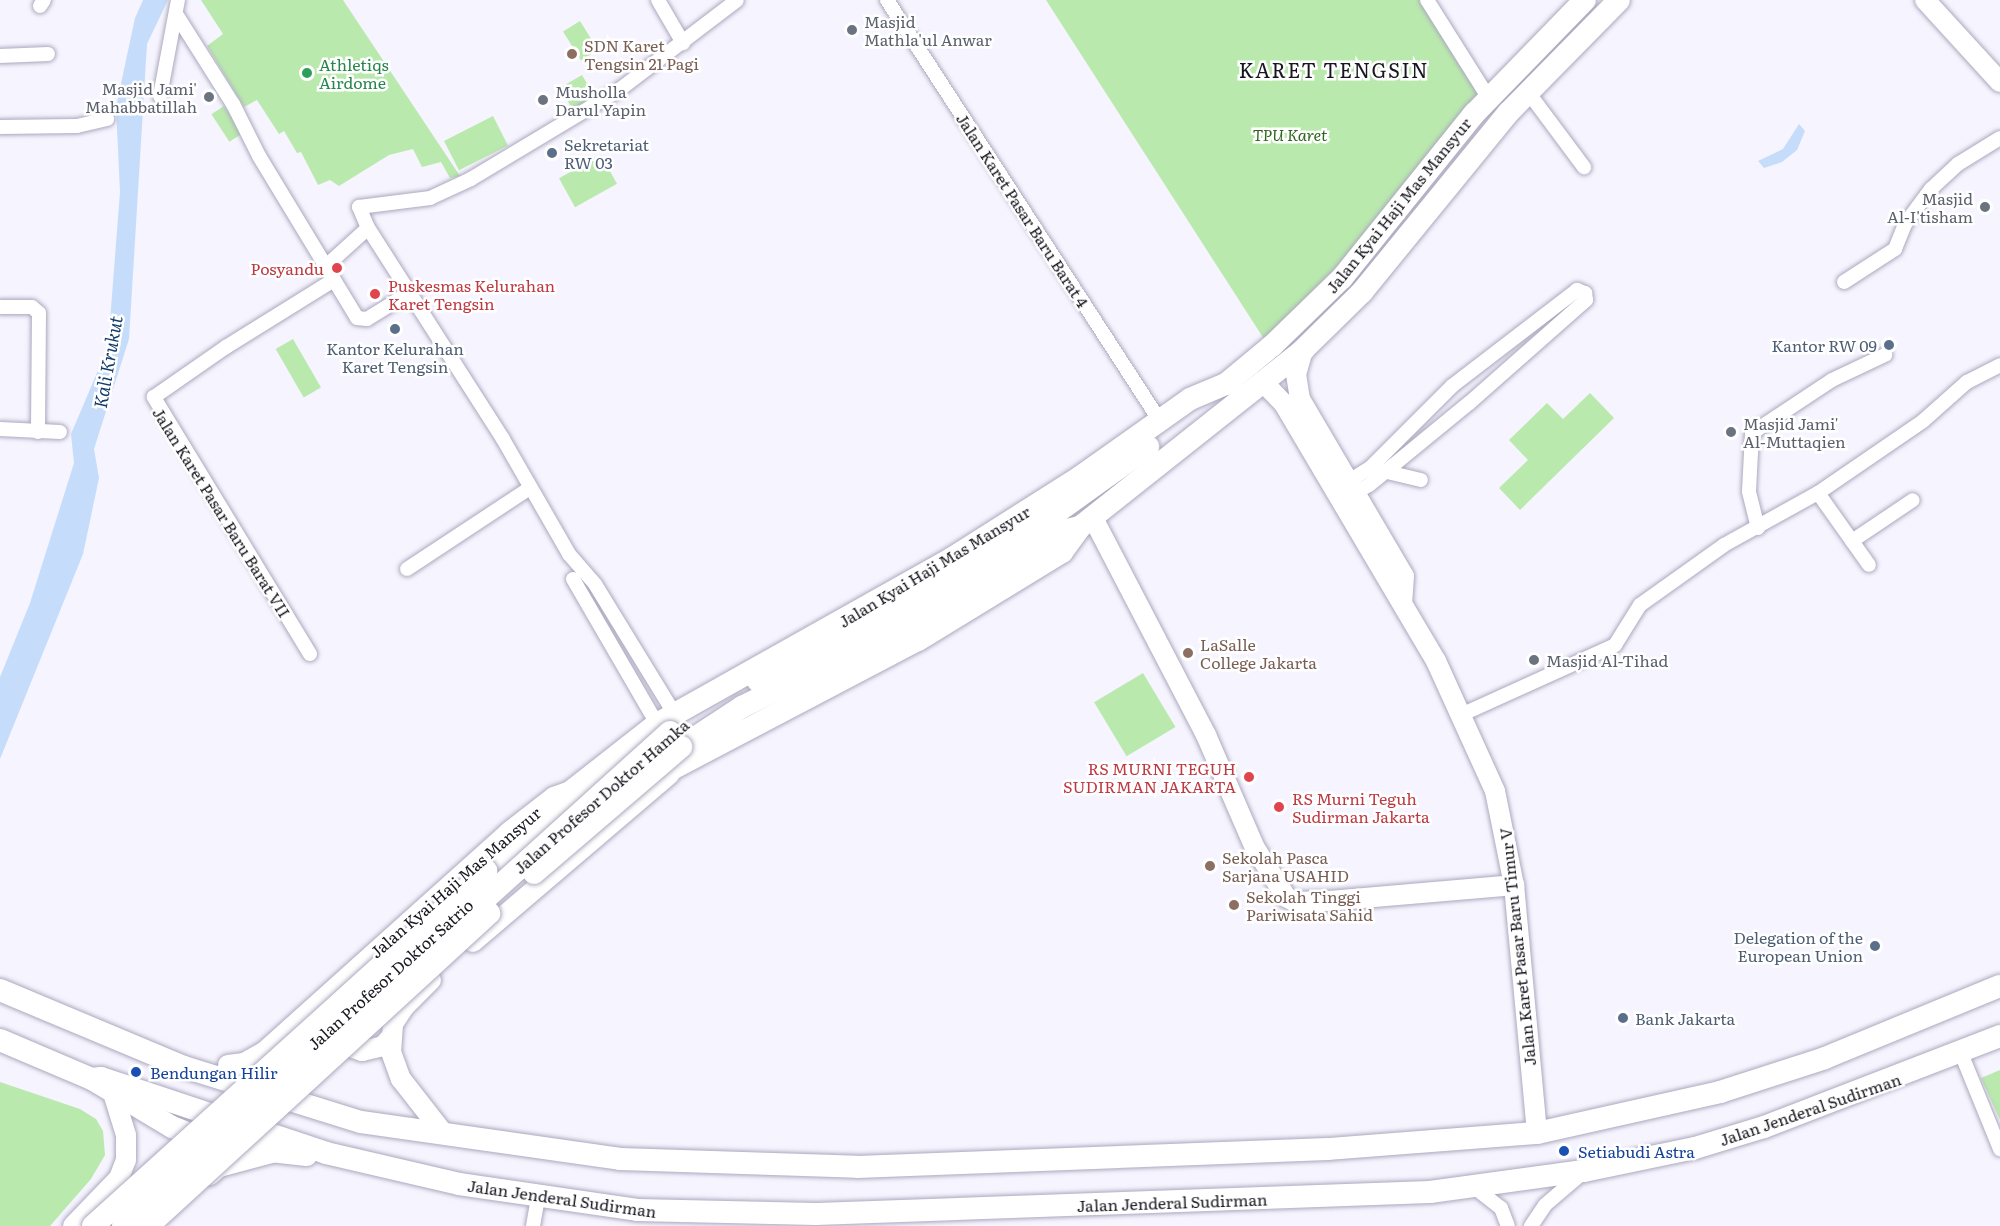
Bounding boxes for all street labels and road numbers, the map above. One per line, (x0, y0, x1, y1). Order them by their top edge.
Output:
street label: Jalan Karet Pasar Baru Barat 4 (953, 109, 1093, 311)
street label: Jalan Kyai Haji Mas Mansyur (1321, 114, 1475, 296)
street label: Jalan Karet Pasar Baru Barat VII (149, 404, 295, 620)
street label: Jalan Kyai Haji Mas Mansyur (835, 501, 1033, 631)
street label: Jalan Profesor Doktor Hamka (510, 715, 692, 877)
street label: Jalan Kyai Haji Mas Mansyur (366, 803, 544, 961)
street label: Jalan Karet Pasar Baru Timur V (1495, 827, 1539, 1067)
street label: Jalan Profesor Doktor Satrio (303, 895, 477, 1053)
street label: Jalan Jenderal Sudirman (1717, 1069, 1903, 1149)
street label: Jalan Jenderal Sudirman (466, 1175, 658, 1221)
street label: Jalan Jenderal Sudirman (1076, 1189, 1268, 1215)

